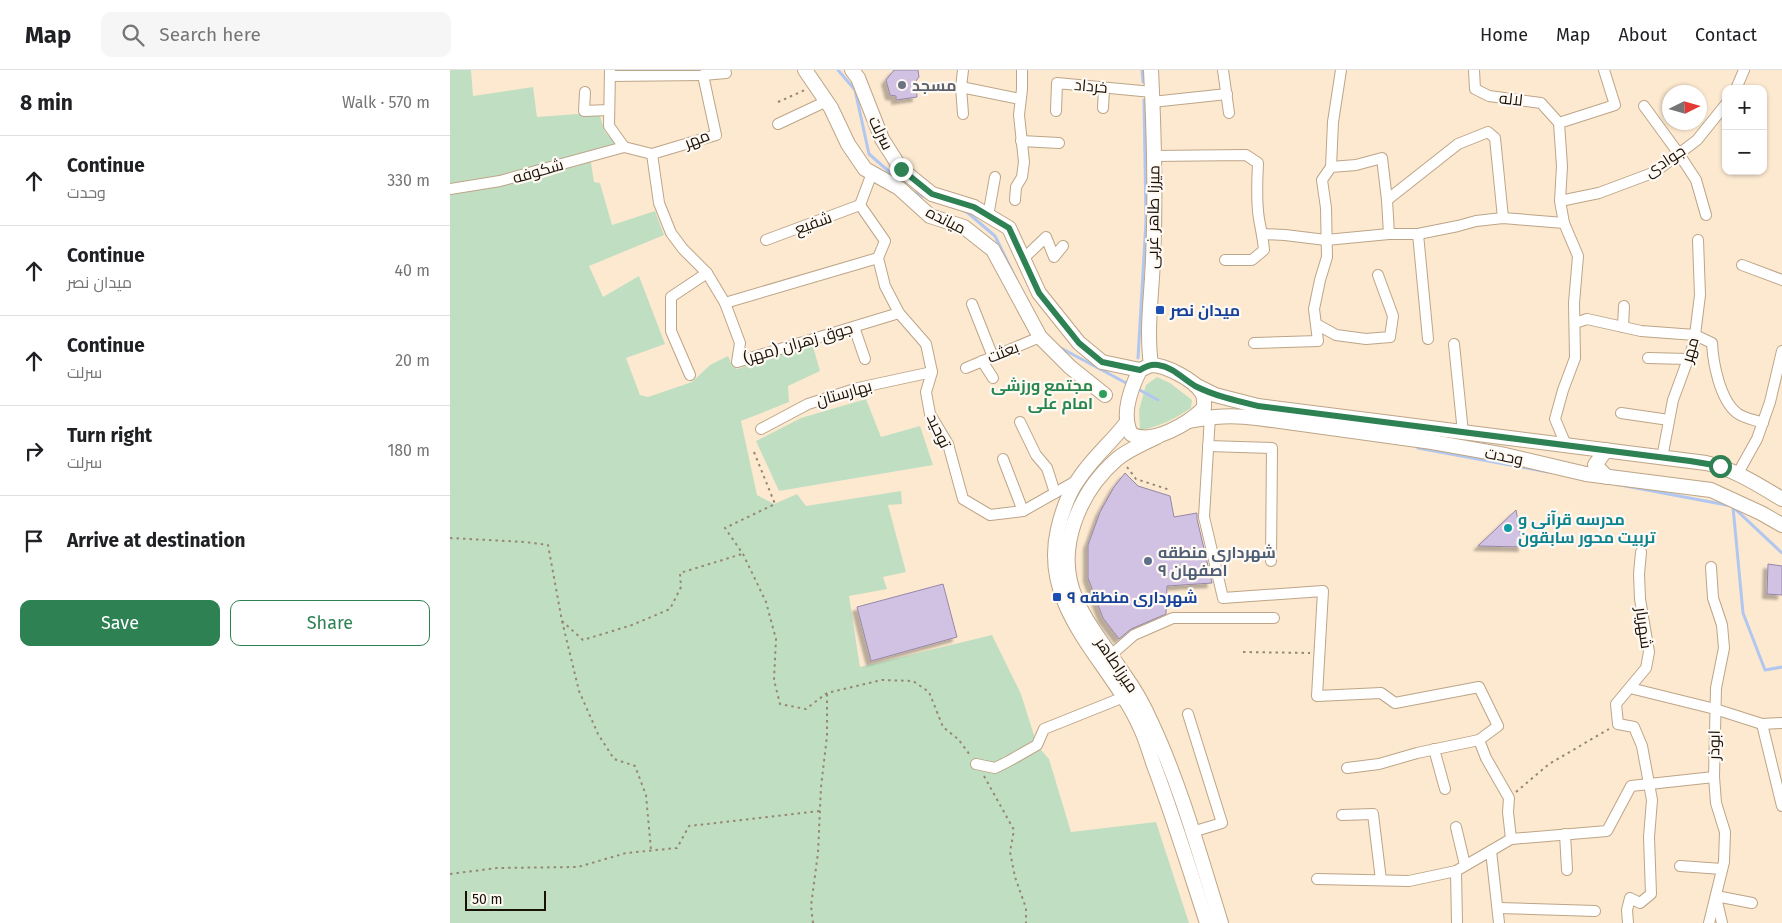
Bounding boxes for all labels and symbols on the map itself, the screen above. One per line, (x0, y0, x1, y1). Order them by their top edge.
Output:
street label: خرداد (1074, 75, 1108, 97)
place label: مسجد (912, 76, 957, 95)
marker: مسجد (896, 79, 908, 91)
north arrow (1662, 85, 1707, 130)
street label: لاله (1498, 88, 1524, 110)
street label: سرلت (865, 113, 897, 153)
street label: مهر (681, 126, 713, 154)
street label: جوادی (1641, 141, 1689, 182)
street label: شکوفه (510, 155, 566, 187)
route end (890, 158, 913, 181)
street label: میرزا طاهر غربی (1143, 165, 1164, 269)
street label: میانده (923, 202, 969, 238)
street label: شفیع (792, 208, 835, 240)
place label: میدان نصر (1169, 301, 1240, 320)
marker: میدان نصر (1154, 304, 1166, 316)
street label: جوق زهران (مهر) (741, 318, 855, 369)
street label: مهر (1677, 335, 1704, 366)
street label: بعثت (984, 337, 1022, 367)
street label: بهارستان (814, 376, 874, 411)
place label: مجتمع ورزشی امام علی (991, 376, 1093, 415)
marker: مجتمع ورزشی امام علی (1097, 388, 1109, 400)
street label: توحید (923, 411, 955, 452)
street label: وحدت (1483, 443, 1525, 469)
route start (1709, 455, 1732, 478)
place label: مدرسه قرآنی و تربیت محور سابقون (1518, 510, 1656, 547)
marker: مدرسه قرآنی و تربیت محور سابقون (1502, 522, 1514, 534)
place label: شهرداری منطقه ۹ اصفهان (1158, 543, 1276, 580)
marker: شهرداری منطقه ۹ اصفهان (1142, 555, 1154, 567)
place label: شهرداری منطقه ۹ (1067, 588, 1198, 607)
marker: شهرداری منطقه ۹ (1051, 591, 1063, 603)
street label: شهریار (1631, 605, 1656, 650)
street label: میرزاطاهر (1091, 633, 1142, 696)
street label: ابوذر (1704, 730, 1724, 761)
scale bar (465, 888, 546, 911)

